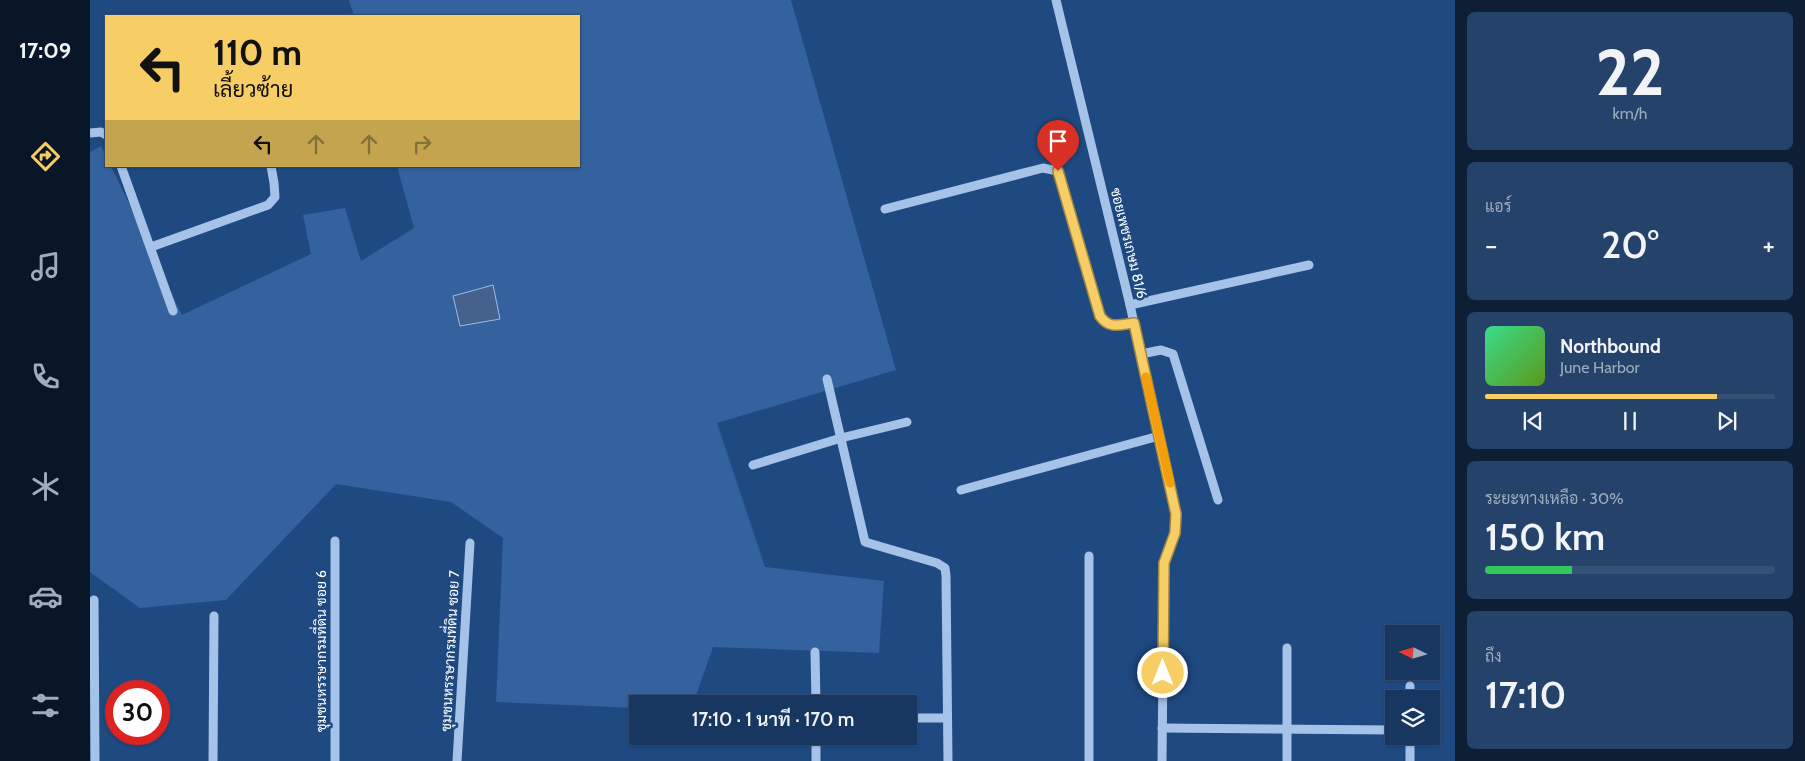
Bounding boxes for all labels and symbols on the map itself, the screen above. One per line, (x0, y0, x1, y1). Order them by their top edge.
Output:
pin (1037, 120, 1079, 171)
street label: ซอยเพชรเกษม 81/6 (1107, 186, 1151, 300)
street label: ชุมชนหรรษากรมที่ดิน ซอย 6 (309, 570, 331, 732)
street label: ชุมชนหรรษากรมที่ดิน ซอย 7 (434, 570, 464, 732)
north arrow (1385, 625, 1440, 680)
position arrow (1136, 646, 1188, 698)
speed limit sign: 30 (105, 680, 170, 745)

